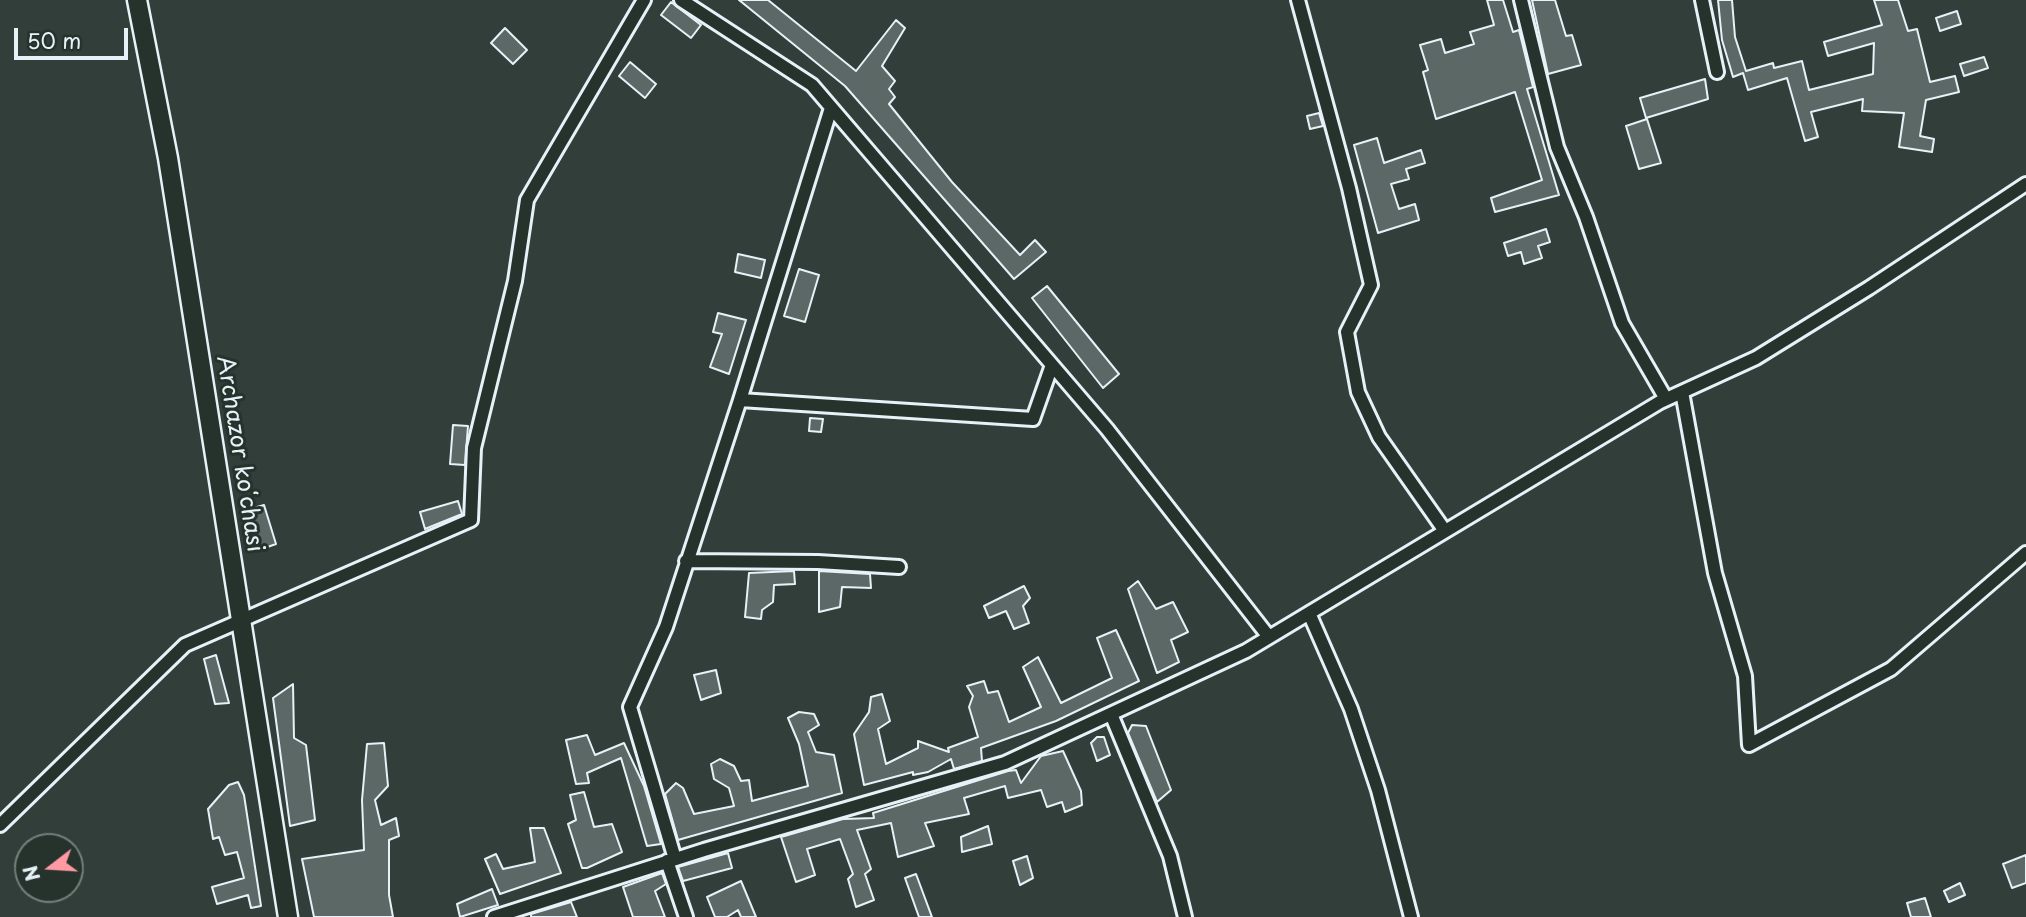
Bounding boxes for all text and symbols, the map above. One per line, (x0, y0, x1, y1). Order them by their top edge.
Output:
scale bar (18, 14, 131, 58)
text: 50 m (27, 24, 81, 56)
street label: Archazor koʻchasi (210, 354, 268, 554)
north arrow (14, 833, 84, 903)
text: N (15, 862, 46, 885)

